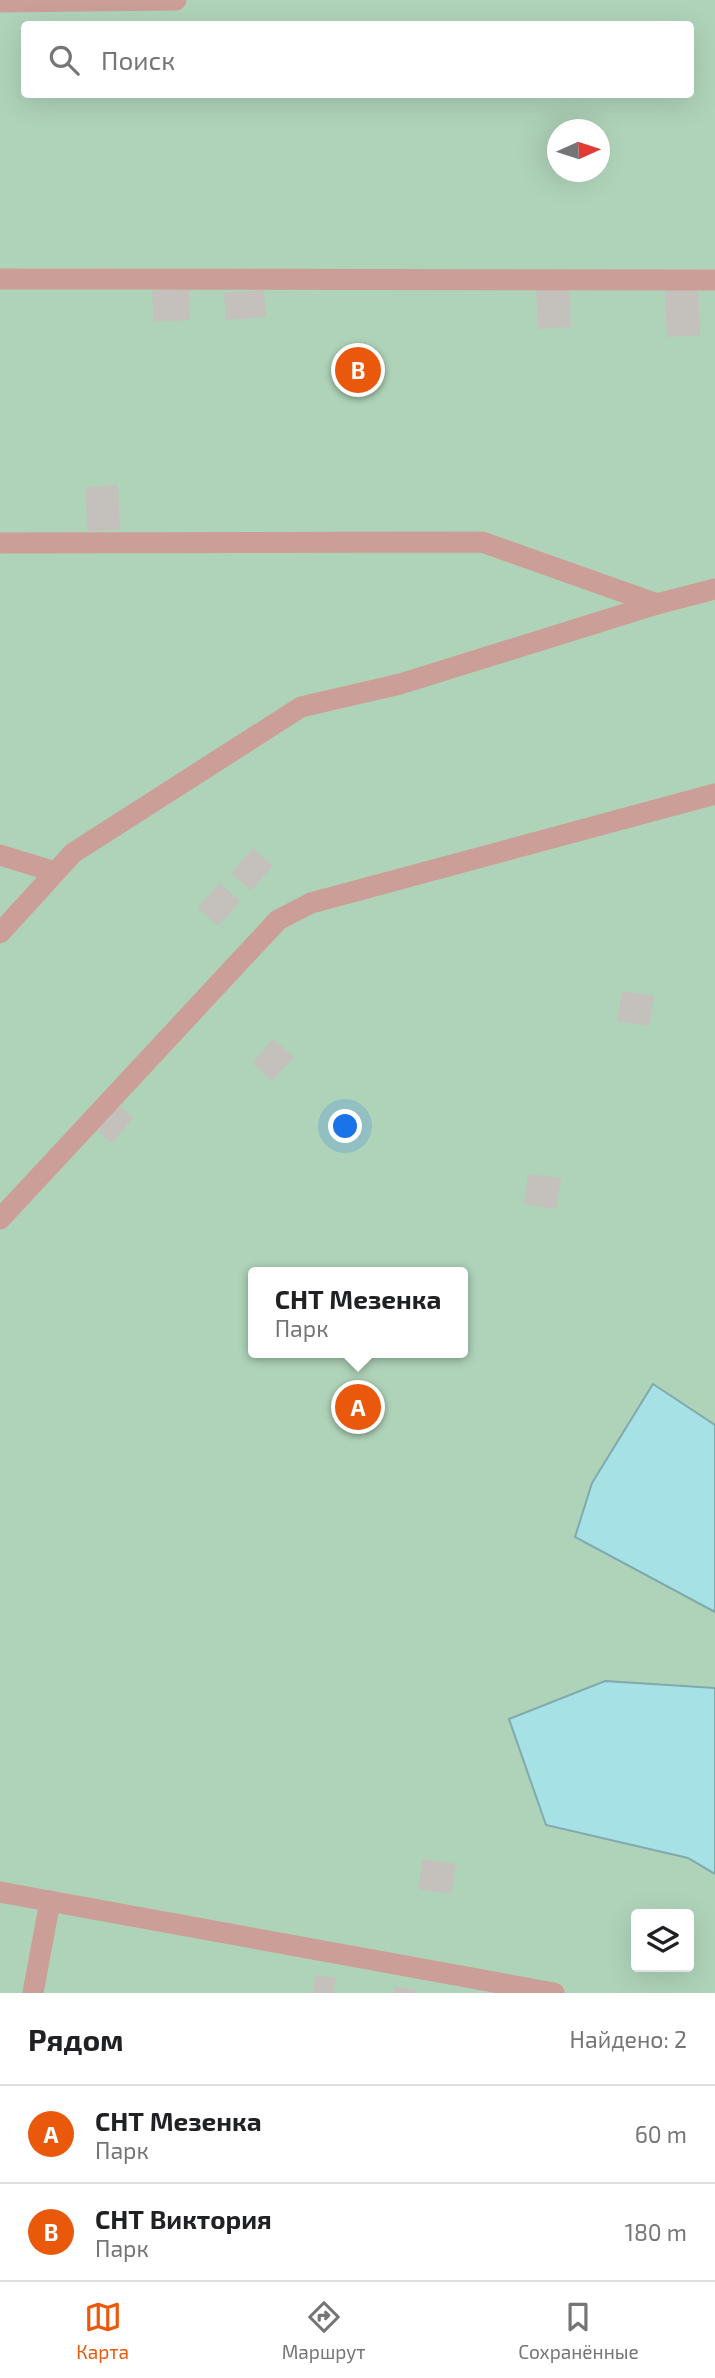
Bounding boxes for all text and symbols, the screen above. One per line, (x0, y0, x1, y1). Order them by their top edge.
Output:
search box (21, 21, 694, 98)
icon: search (45, 41, 83, 79)
text: Поиск (101, 44, 175, 75)
north arrow (547, 119, 610, 182)
pin: B (335, 344, 381, 396)
your location (328, 1109, 362, 1143)
popup (248, 1267, 468, 1358)
text: СНТ Мезенка (275, 1283, 441, 1314)
text: Парк (275, 1314, 329, 1342)
pin: A (335, 1381, 381, 1433)
map controls (631, 1909, 694, 1972)
button: layers (631, 1909, 694, 1972)
text: Рядом (28, 2021, 124, 2057)
text: Найдено: 2 (570, 2025, 687, 2053)
text: СНТ Мезенка (95, 2105, 262, 2136)
text: A (43, 2120, 59, 2148)
text: 60 m (635, 2120, 687, 2148)
text: Парк (95, 2136, 149, 2164)
text: СНТ Виктория (95, 2203, 272, 2234)
text: B (44, 2218, 58, 2246)
text: 180 m (625, 2218, 687, 2246)
text: Парк (95, 2234, 149, 2262)
tab: Карта (76, 2298, 129, 2363)
tab: Маршрут (282, 2298, 366, 2363)
tab: Сохранённые (518, 2298, 639, 2363)

